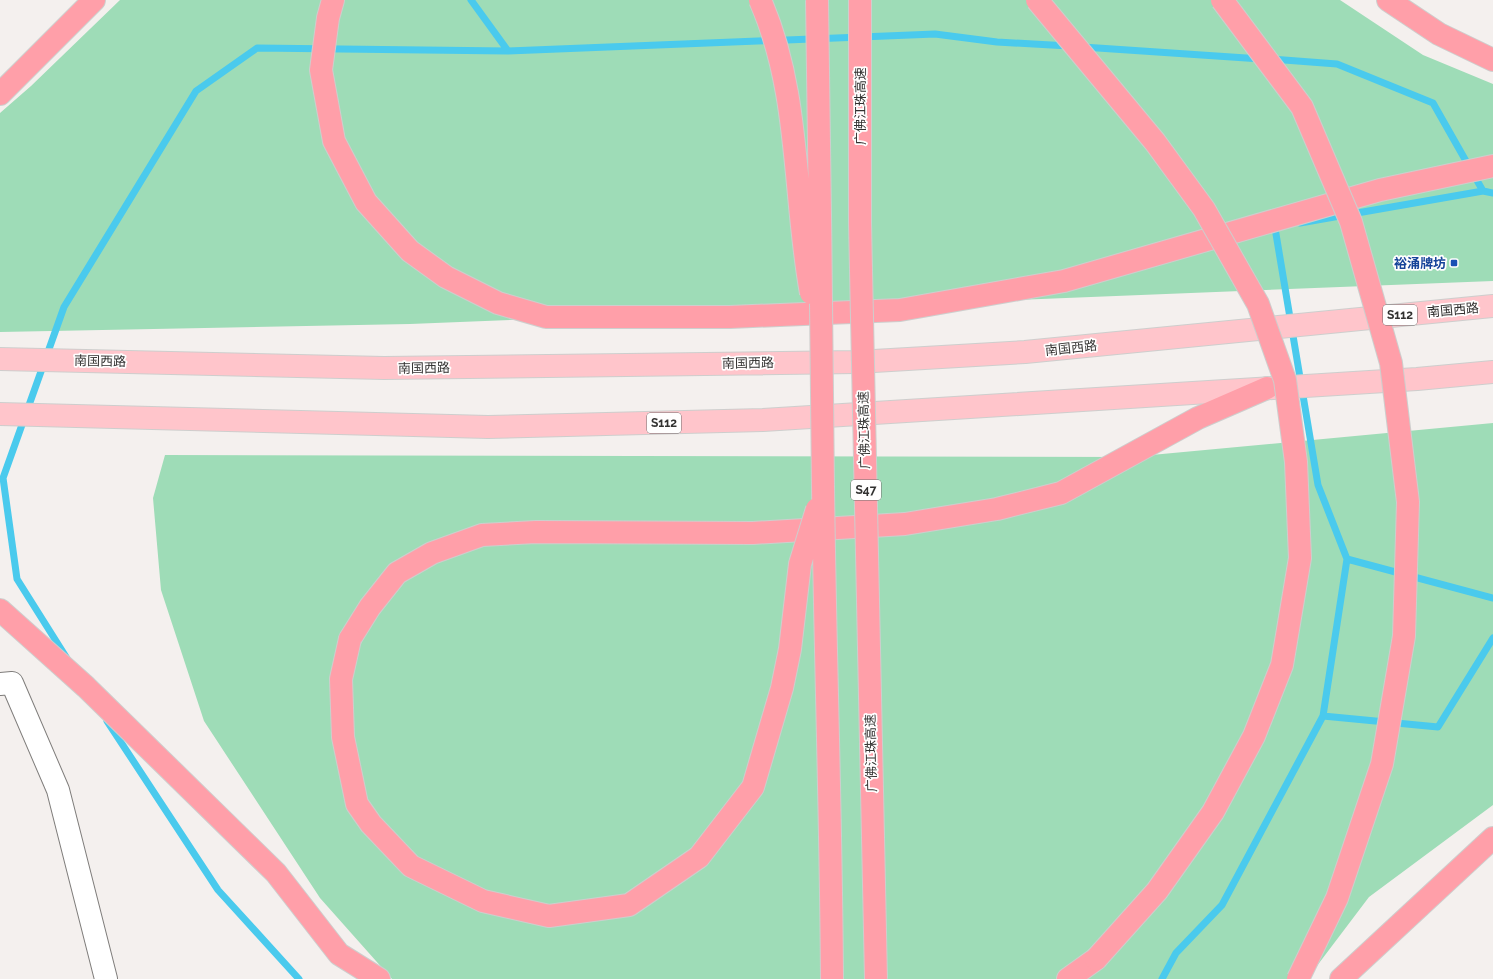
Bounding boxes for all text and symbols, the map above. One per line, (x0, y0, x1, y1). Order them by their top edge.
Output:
street label: 广佛江珠高速 (853, 67, 868, 145)
place label: 裕涌牌坊 (1394, 256, 1446, 271)
marker: 裕涌牌坊 (1449, 258, 1459, 268)
street label: 南国西路 (1426, 300, 1480, 320)
road number: S112 (1383, 305, 1417, 325)
street label: 南国西路 (1044, 338, 1098, 358)
street label: 南国西路 (74, 353, 126, 369)
street label: 南国西路 (722, 355, 774, 371)
street label: 南国西路 (398, 360, 450, 376)
street label: 广佛江珠高速 (856, 391, 872, 469)
road number: S112 (647, 413, 681, 433)
road number: S47 (851, 480, 881, 500)
street label: 广佛江珠高速 (863, 714, 879, 792)

